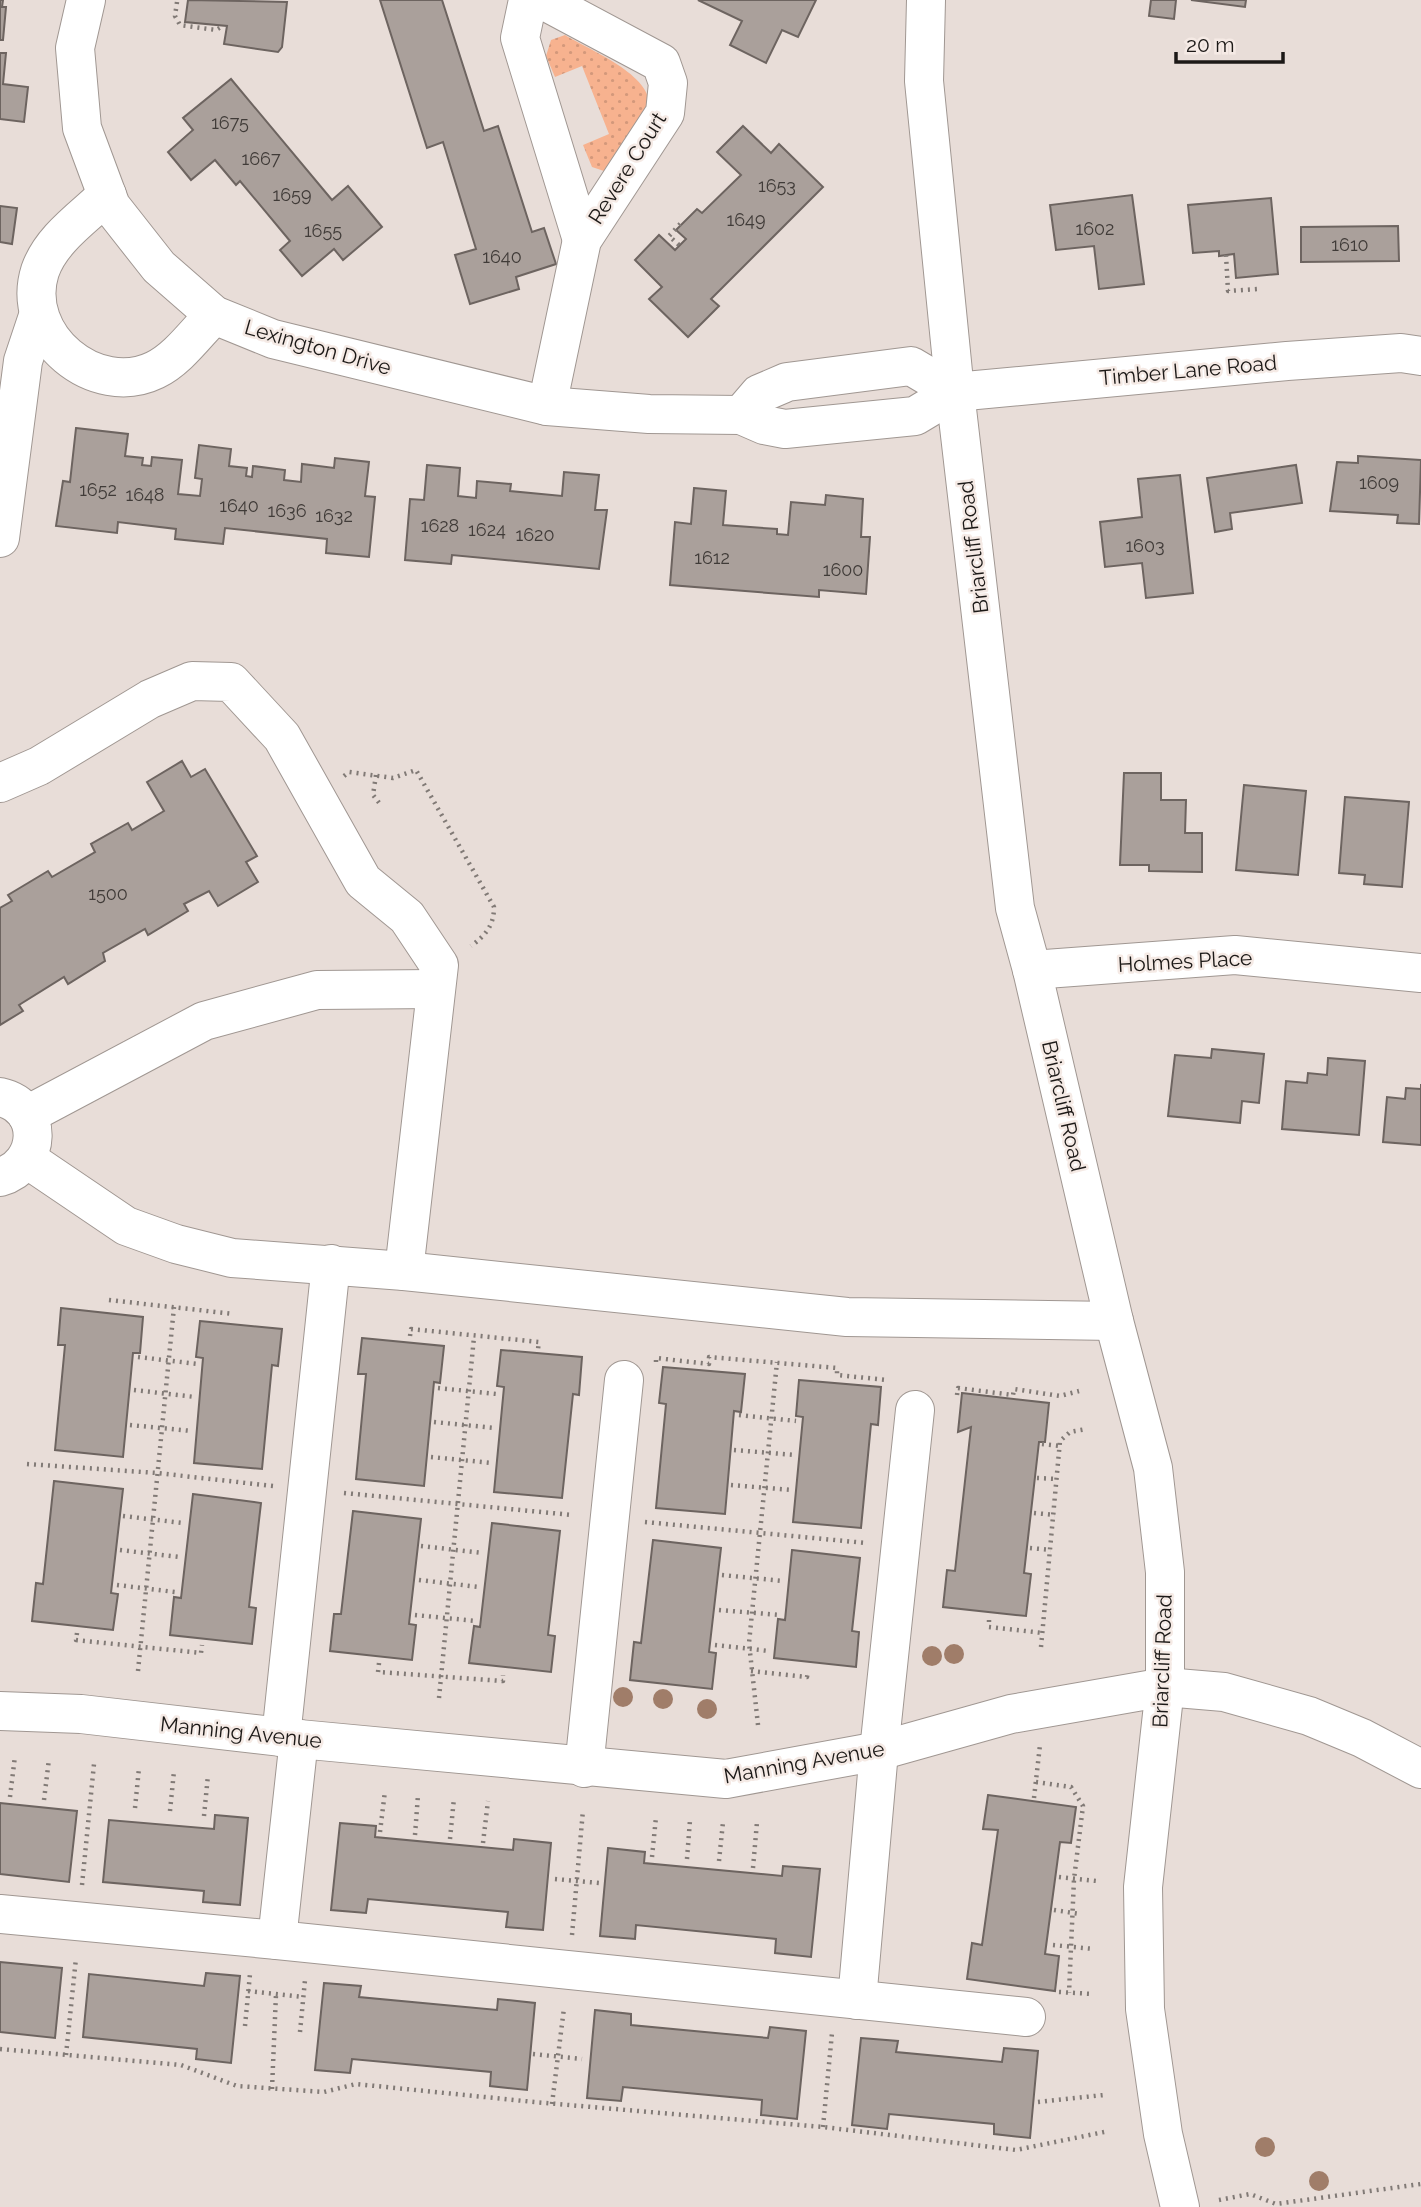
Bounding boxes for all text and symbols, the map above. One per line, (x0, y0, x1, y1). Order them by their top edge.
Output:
scale bar (1176, 21, 1283, 65)
text: 20 m (1186, 32, 1234, 57)
street label: Revere Court (583, 108, 671, 228)
house number: 1675 (211, 112, 249, 133)
house number: 1667 (241, 148, 281, 169)
house number: 1653 (758, 175, 796, 196)
house number: 1659 (273, 184, 311, 205)
house number: 1649 (727, 209, 765, 230)
house number: 1602 (1076, 218, 1114, 239)
house number: 1655 (304, 220, 342, 241)
house number: 1610 (1331, 234, 1369, 255)
house number: 1640 (482, 246, 522, 267)
street label: Lexington Drive (242, 314, 394, 380)
street label: Timber Lane Road (1098, 350, 1278, 390)
house number: 1609 (1359, 472, 1399, 493)
house number: 1652 (79, 479, 117, 500)
street label: Briarcliff Road (952, 479, 994, 615)
house number: 1648 (125, 484, 165, 505)
house number: 1640 (219, 495, 259, 516)
house number: 1636 (267, 500, 307, 521)
house number: 1632 (315, 505, 353, 526)
house number: 1628 (421, 515, 459, 536)
house number: 1624 (468, 519, 506, 540)
house number: 1620 (516, 524, 554, 545)
house number: 1603 (1125, 535, 1165, 556)
house number: 1612 (694, 547, 730, 568)
house number: 1600 (823, 559, 863, 580)
house number: 1500 (88, 883, 128, 904)
street label: Holmes Place (1117, 945, 1253, 977)
street label: Briarcliff Road (1037, 1038, 1091, 1174)
street label: Briarcliff Road (1147, 1594, 1177, 1728)
street label: Manning Avenue (159, 1711, 323, 1753)
street label: Manning Avenue (722, 1736, 886, 1788)

